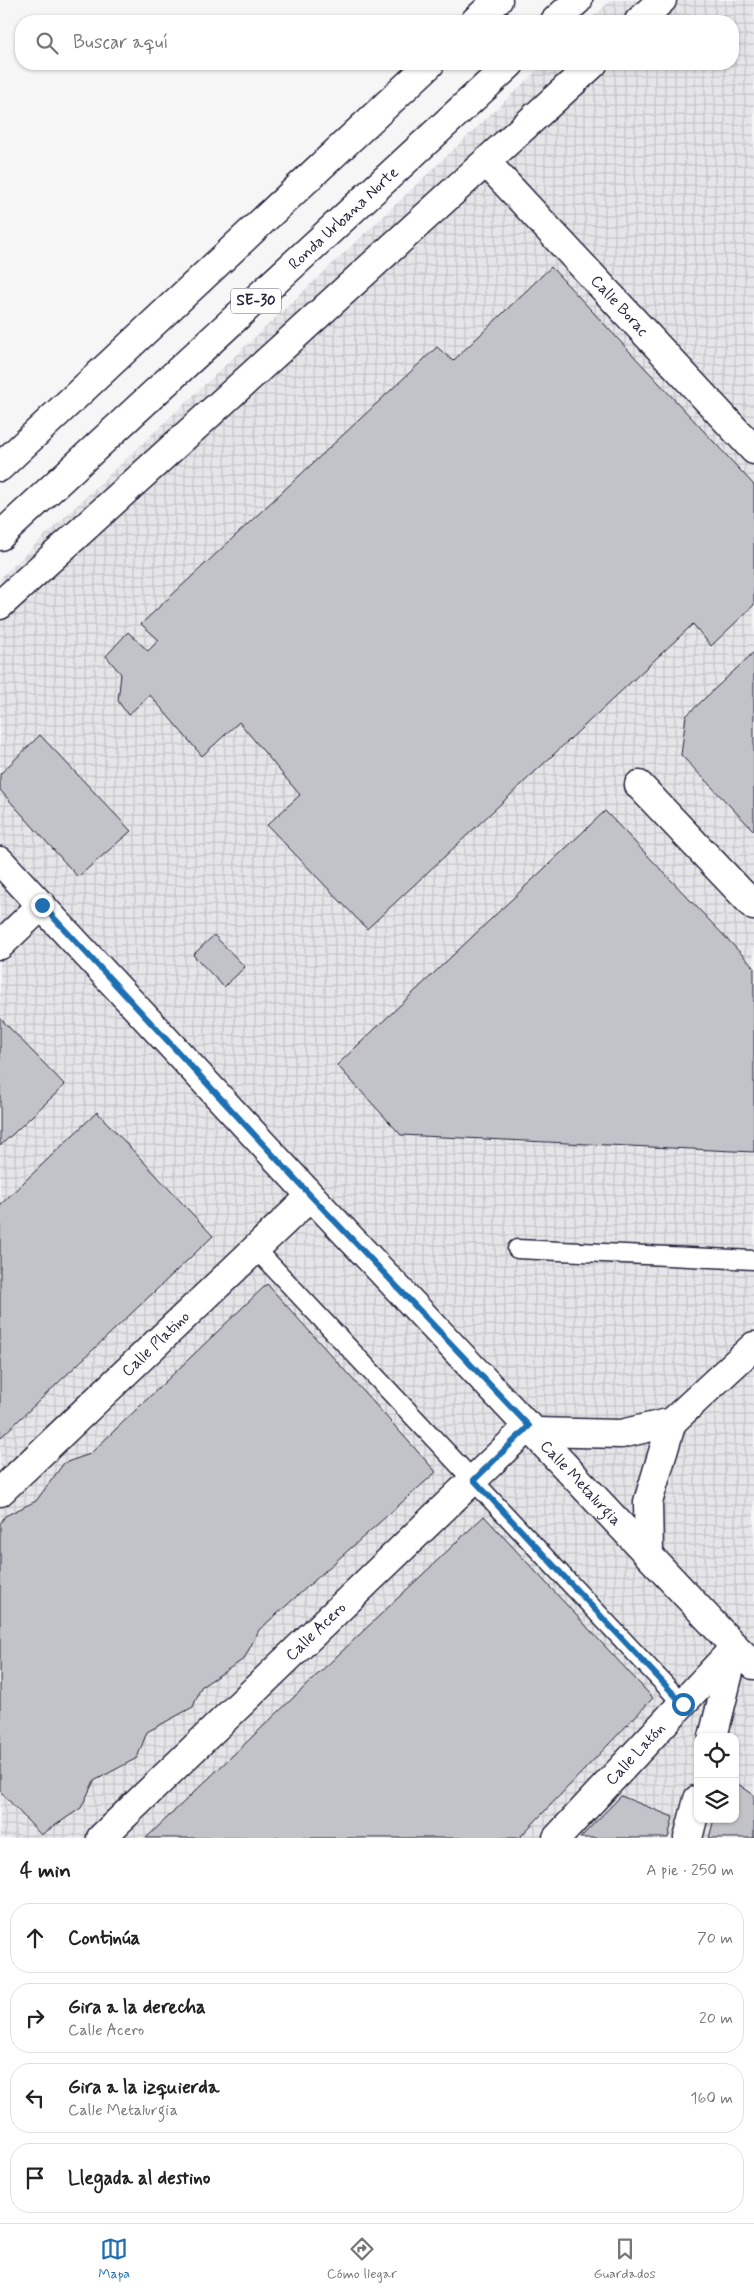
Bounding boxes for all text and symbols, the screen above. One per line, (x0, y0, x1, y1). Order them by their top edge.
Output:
search box (15, 15, 739, 70)
icon: search (33, 29, 61, 57)
text: Buscar aquí (73, 30, 168, 55)
street label: Ronda Urbana Norte (284, 162, 403, 274)
street label: Calle Borac (586, 270, 653, 341)
road number: SE-30 (231, 288, 281, 314)
route end (31, 894, 54, 917)
street label: Calle Platino (117, 1306, 194, 1381)
street label: Calle Metalurgia (535, 1436, 626, 1530)
street label: Calle Acero (281, 1597, 351, 1665)
route start (672, 1693, 695, 1716)
street label: Calle Latón (601, 1718, 670, 1790)
map controls (694, 1733, 739, 1823)
button: locate (694, 1733, 739, 1778)
button: layers (694, 1778, 739, 1823)
text: 4 min (20, 1857, 71, 1885)
text: A pie · 250 m (646, 1860, 734, 1881)
icon: ahead (21, 1924, 49, 1952)
text: Continúa (68, 1926, 140, 1951)
text: 70 m (697, 1928, 733, 1949)
text: Gira a la derecha (68, 1995, 206, 2020)
icon: right (21, 2004, 49, 2032)
text: 20 m (699, 2008, 733, 2029)
text: Calle Acero (68, 2020, 144, 2041)
text: Gira a la izquierda (68, 2075, 219, 2100)
icon: left (21, 2084, 49, 2112)
text: 160 m (690, 2088, 733, 2109)
text: Calle Metalurgia (68, 2100, 178, 2121)
icon: arrive (21, 2164, 49, 2192)
text: Llegada al destino (68, 2166, 210, 2191)
tab: Mapa (98, 2235, 130, 2283)
tab: Cómo llegar (327, 2235, 397, 2283)
tab: Guardados (593, 2235, 656, 2283)

